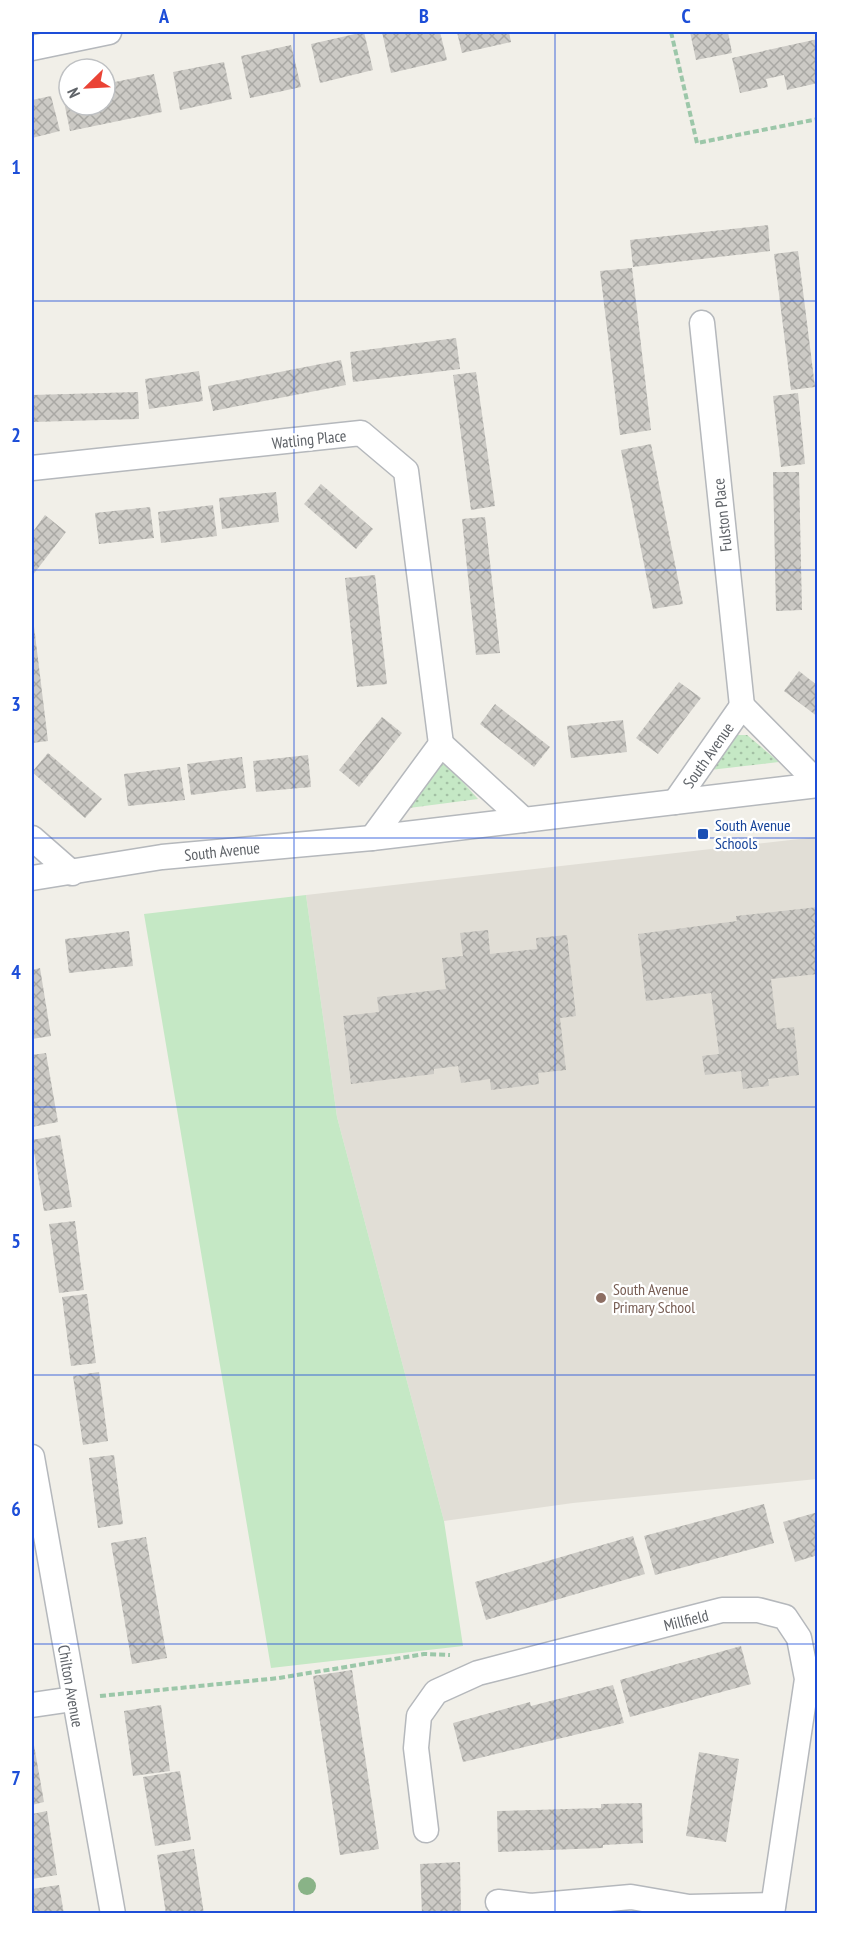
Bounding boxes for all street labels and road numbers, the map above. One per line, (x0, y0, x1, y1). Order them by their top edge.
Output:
street label: Watling Place (271, 425, 347, 453)
street label: Fulston Place (708, 477, 736, 553)
street label: South Avenue (678, 718, 738, 792)
street label: South Avenue (183, 837, 261, 865)
street label: Millfield (662, 1605, 710, 1635)
street label: Chilton Avenue (54, 1643, 88, 1729)

